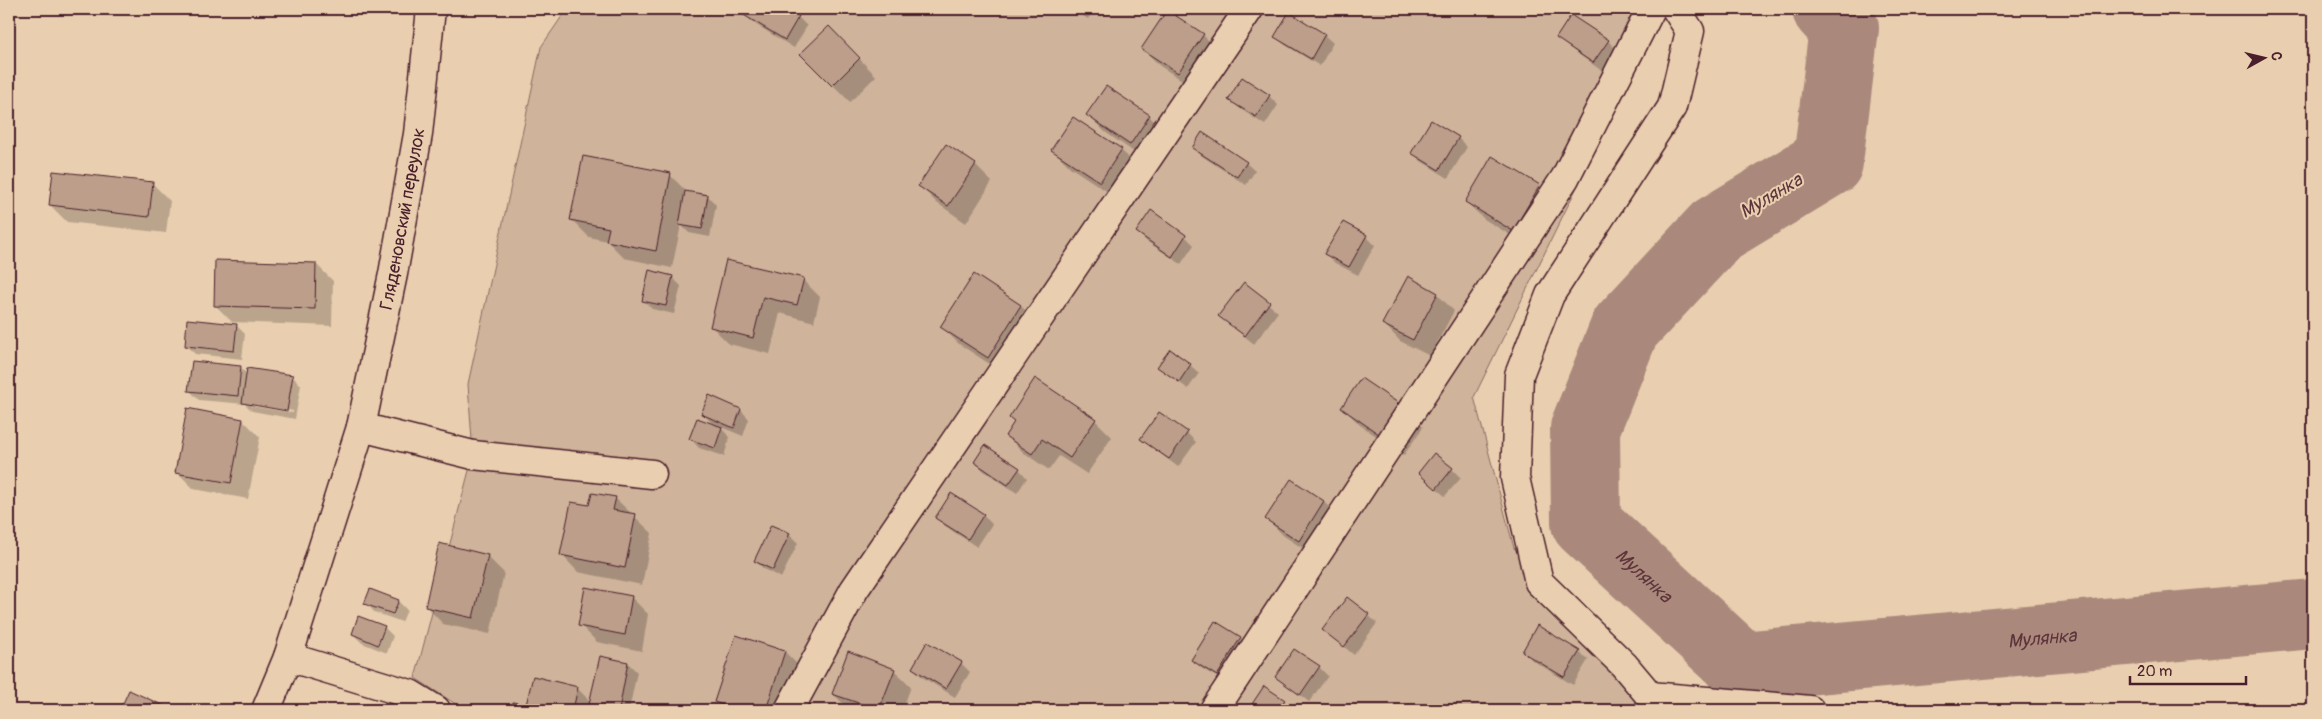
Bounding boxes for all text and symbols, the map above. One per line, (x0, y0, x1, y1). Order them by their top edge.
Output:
north arrow (2240, 32, 2290, 82)
text: С (2267, 51, 2285, 62)
street label: Гляденовский переулок (374, 127, 430, 312)
water label: Мулянка (1735, 167, 1808, 224)
water label: Мулянка (1610, 544, 1678, 609)
water label: Мулянка (2007, 623, 2078, 654)
scale bar (2130, 654, 2246, 686)
text: 20 m (2137, 662, 2172, 681)

